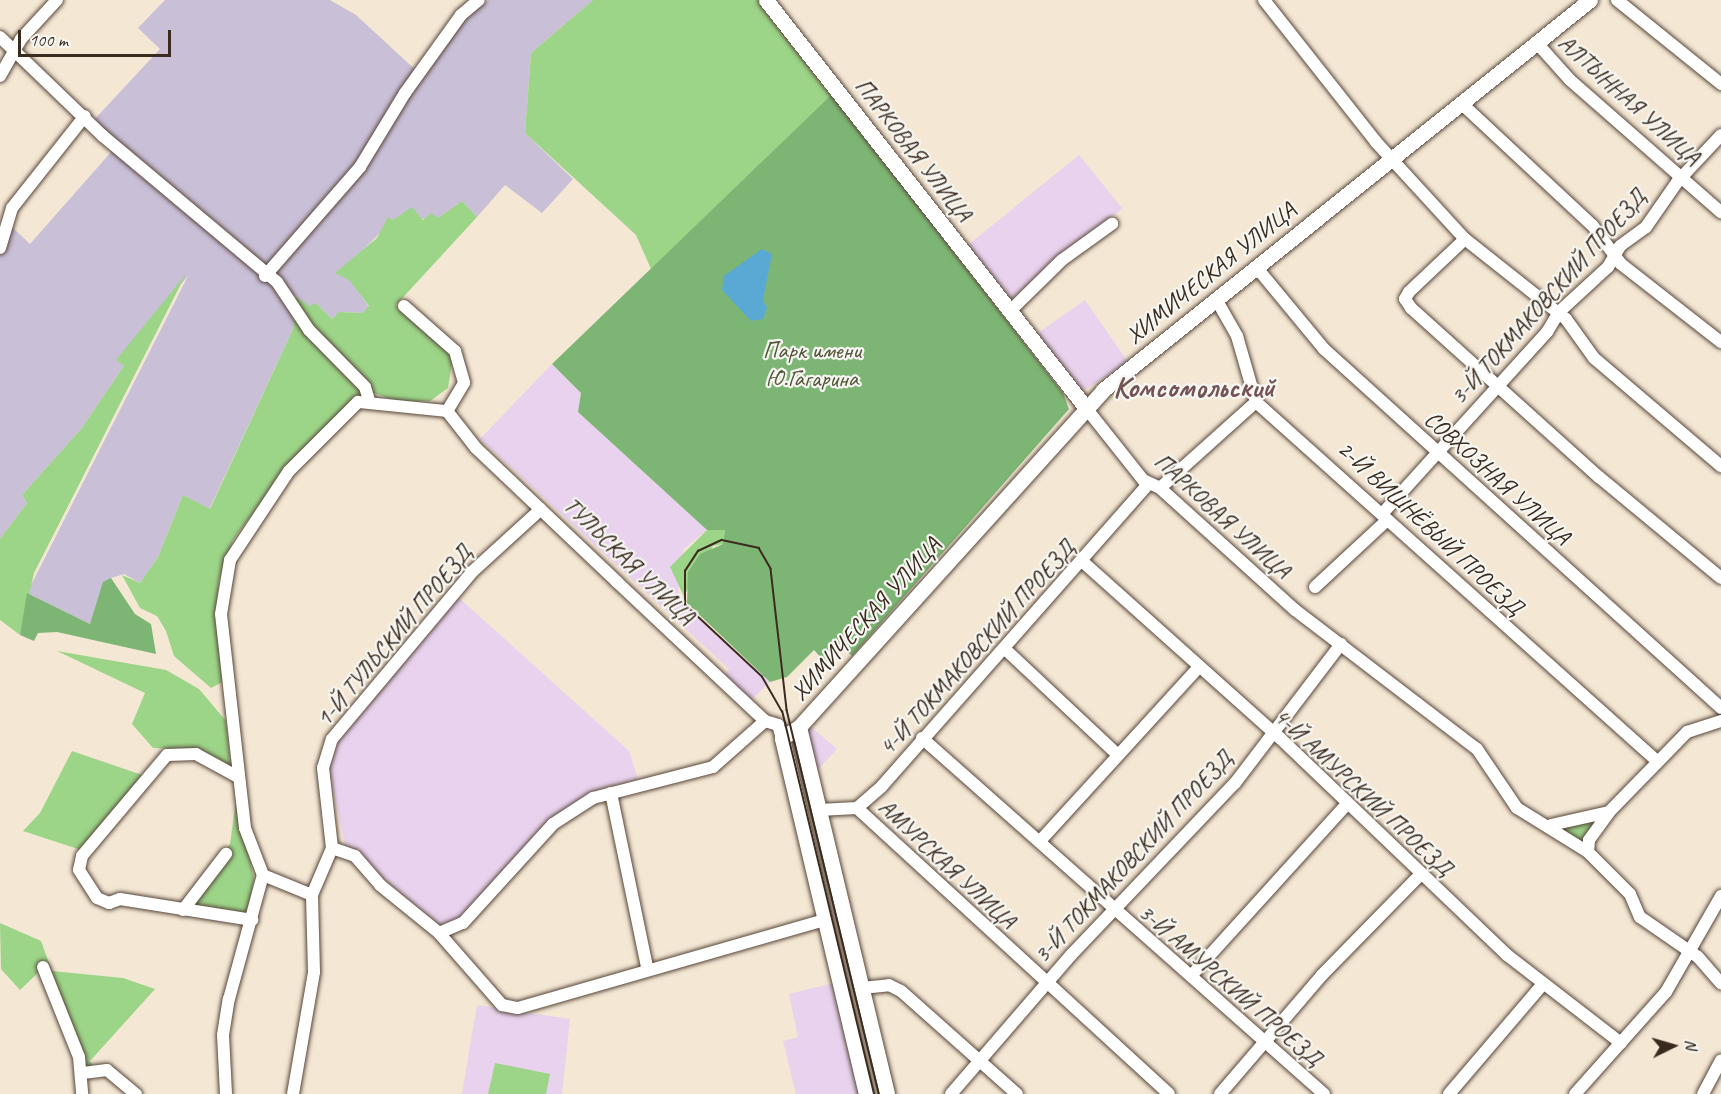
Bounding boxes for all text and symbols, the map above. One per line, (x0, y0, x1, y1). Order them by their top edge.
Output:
scale bar (21, 18, 174, 56)
text: 100 m (29, 29, 68, 51)
street label: АЛТЫННАЯ УЛИЦА (1553, 29, 1705, 171)
street label: ПАРКОВАЯ УЛИЦА (848, 72, 978, 228)
street label: 3-Й ТОКМАКОВСКИЙ ПРОЕЗД (1444, 184, 1652, 410)
street label: ХИМИЧЕСКАЯ УЛИЦА (1121, 196, 1301, 350)
park label: Парк имени Ю.Гагарина (764, 337, 860, 393)
district label: Комсомольский (1113, 369, 1275, 405)
street label: СОВХОЗНАЯ УЛИЦА (1418, 405, 1576, 551)
street label: 2-Й ВИШНЁВЫЙ ПРОЕЗД (1331, 435, 1529, 621)
street label: ПАРКОВАЯ УЛИЦА (1148, 447, 1296, 585)
street label: ТУЛЬСКАЯ УЛИЦА (557, 491, 701, 631)
street label: ХИМИЧЕСКАЯ УЛИЦА (786, 532, 946, 706)
street label: 4-Й ТОКМАКОВСКИЙ ПРОЕЗД (873, 535, 1081, 761)
street label: 1-Й ТУЛЬСКИЙ ПРОЕЗД (310, 540, 478, 732)
street label: 4-Й АМУРСКИЙ ПРОЕЗД (1268, 702, 1458, 882)
street label: 3-Й ТОКМАКОВСКИЙ ПРОЕЗД (1027, 745, 1239, 969)
street label: АМУРСКАЯ УЛИЦА (872, 793, 1022, 935)
street label: 3-Й АМУРСКИЙ ПРОЕЗД (1133, 898, 1327, 1072)
north arrow (1643, 1016, 1703, 1076)
text: N (1681, 1039, 1701, 1050)

